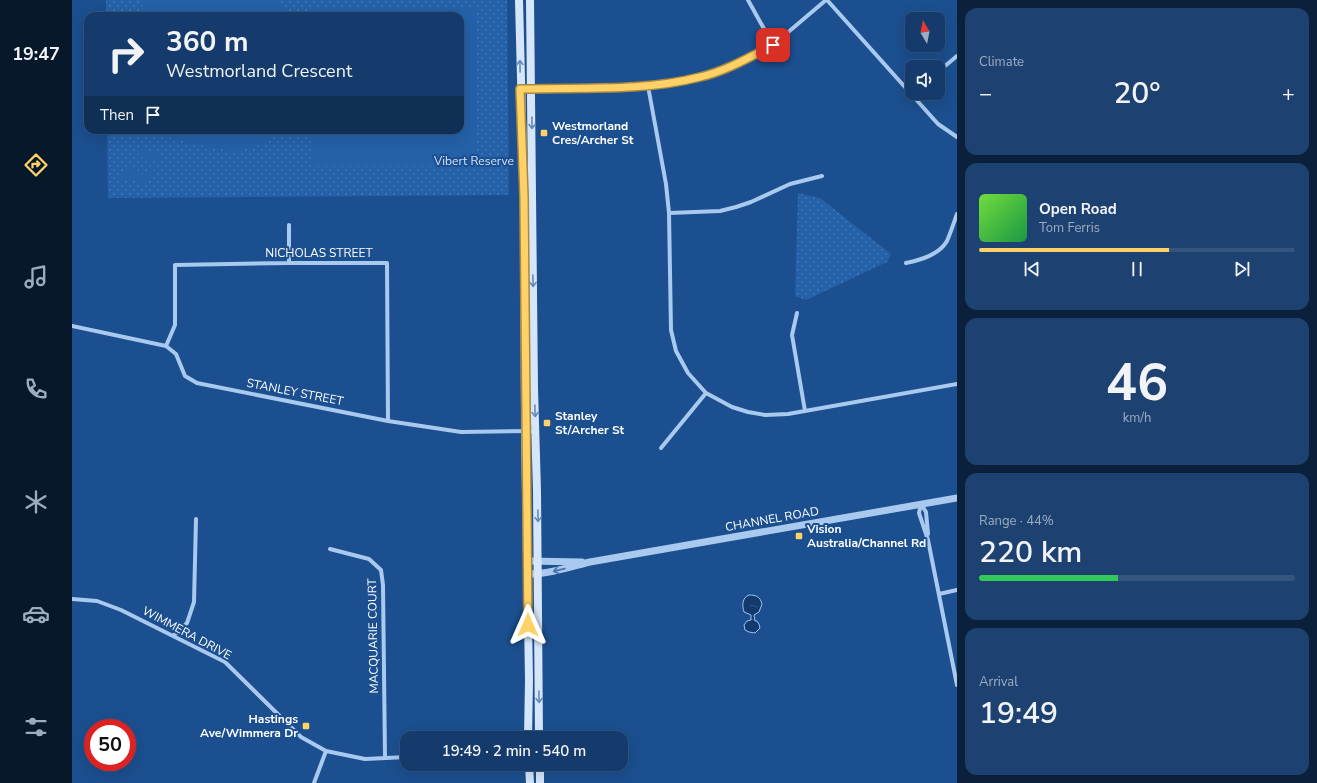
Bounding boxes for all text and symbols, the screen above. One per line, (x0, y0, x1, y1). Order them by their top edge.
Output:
north arrow (905, 12, 945, 52)
map controls (905, 12, 945, 100)
text: 360 m (166, 23, 249, 61)
icon: right (100, 28, 152, 80)
pin (756, 28, 790, 62)
icon: arrive (762, 34, 784, 56)
text: 19:47 (12, 42, 60, 66)
text: Climate (979, 53, 1024, 71)
text: Westmorland Crescent (166, 59, 352, 83)
one-way arrow (516, 60, 524, 73)
button: sound (905, 60, 945, 100)
text: 20° (1113, 73, 1161, 114)
text: − (979, 79, 992, 109)
text: + (1282, 79, 1295, 109)
icon: arrive (142, 104, 164, 126)
text: Then (100, 105, 134, 125)
one-way arrow (528, 116, 536, 129)
place label: Westmorland Cres/Archer St (552, 118, 634, 148)
marker: Westmorland Cres/Archer St (539, 128, 549, 138)
icon: directions (22, 151, 50, 179)
park label: Vibert Reserve (433, 153, 514, 169)
text: Open Road (1039, 199, 1117, 219)
text: Tom Ferris (1039, 219, 1100, 237)
street label: NICHOLAS STREET (265, 245, 373, 261)
icon: previous (1021, 258, 1043, 280)
icon: pause (1126, 258, 1148, 280)
icon: next (1231, 258, 1253, 280)
icon: music (22, 263, 50, 291)
one-way arrow (530, 274, 537, 287)
text: 46 (1106, 347, 1168, 418)
icon: phone (22, 375, 50, 403)
street label: STANLEY STREET (245, 375, 346, 409)
one-way arrow (531, 404, 539, 417)
place label: Stanley St/Archer St (555, 408, 624, 438)
text: km/h (1123, 409, 1151, 427)
marker: Stanley St/Archer St (542, 418, 552, 428)
icon: climate (22, 488, 50, 516)
street label: CHANNEL ROAD (724, 503, 820, 535)
one-way arrow (534, 509, 542, 522)
text: Range · 44% (979, 512, 1054, 530)
place label: Vision Australia/Channel Rd (806, 521, 926, 551)
marker: Vision Australia/Channel Rd (794, 531, 804, 541)
text: 220 km (979, 532, 1082, 573)
one-way arrow (553, 566, 566, 574)
street label: MACQUARIE COURT (364, 577, 382, 694)
icon: car (22, 600, 50, 628)
street label: WIMMERA DRIVE (140, 603, 234, 663)
position arrow (507, 604, 549, 646)
text: Arrival (979, 673, 1018, 691)
one-way arrow (535, 690, 543, 703)
text: 19:49 (979, 693, 1058, 734)
place label: Hastings Ave/Wimmera Dr (200, 711, 298, 741)
icon: filters (22, 713, 50, 741)
speed limit sign: 50 (84, 719, 136, 771)
marker: Hastings Ave/Wimmera Dr (301, 721, 311, 731)
text: 19:49 · 2 min · 540 m (442, 741, 586, 761)

